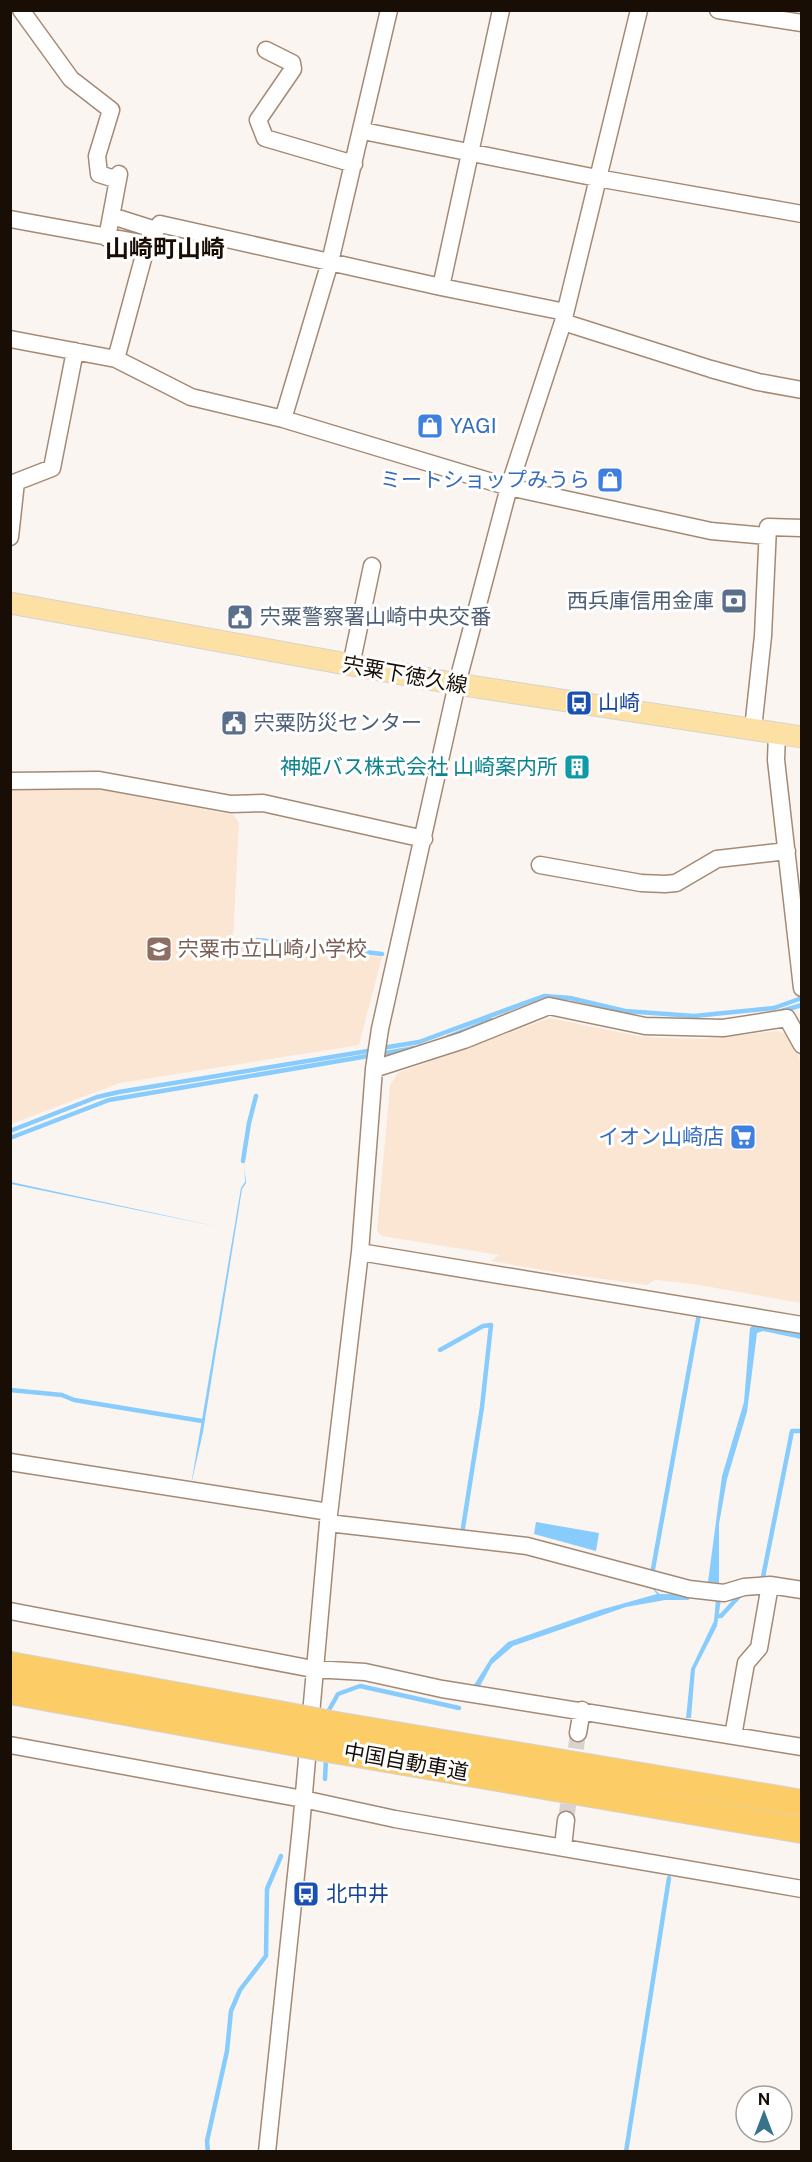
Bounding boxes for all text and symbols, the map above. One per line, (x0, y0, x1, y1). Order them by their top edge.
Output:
district label: 山崎町山崎 (105, 234, 225, 262)
shop icon: YAGI (415, 411, 445, 441)
place label: YAGI (450, 413, 497, 438)
shop icon: ミートショップみうら (595, 465, 625, 495)
place label: ミートショップみうら (380, 467, 590, 492)
bank icon: 西兵庫信用金庫 (719, 586, 749, 616)
place label: 西兵庫信用金庫 (567, 588, 714, 613)
public building icon: 宍粟警察署山崎中央交番 (225, 602, 255, 632)
place label: 宍粟警察署山崎中央交番 (260, 604, 491, 629)
street label: 宍粟下徳久線 (341, 651, 469, 698)
bus stop icon: 山崎 (564, 688, 594, 718)
place label: 山崎 (598, 690, 640, 715)
public building icon: 宍粟防災センター (219, 708, 249, 738)
place label: 宍粟防災センター (254, 710, 422, 735)
building icon: 神姫バス株式会社 山崎案内所 (562, 752, 592, 782)
place label: 神姫バス株式会社 山崎案内所 (280, 754, 558, 779)
school or university icon: 宍粟市立山崎小学校 (144, 934, 174, 964)
place label: 宍粟市立山崎小学校 (178, 936, 367, 961)
supermarket icon: イオン山崎店 (728, 1122, 758, 1152)
place label: イオン山崎店 (598, 1124, 724, 1149)
street label: 中国自動車道 (342, 1738, 470, 1785)
bus stop icon: 北中井 (291, 1879, 321, 1909)
place label: 北中井 (326, 1881, 389, 1906)
north arrow (734, 2084, 794, 2144)
text: N (758, 2090, 770, 2109)

